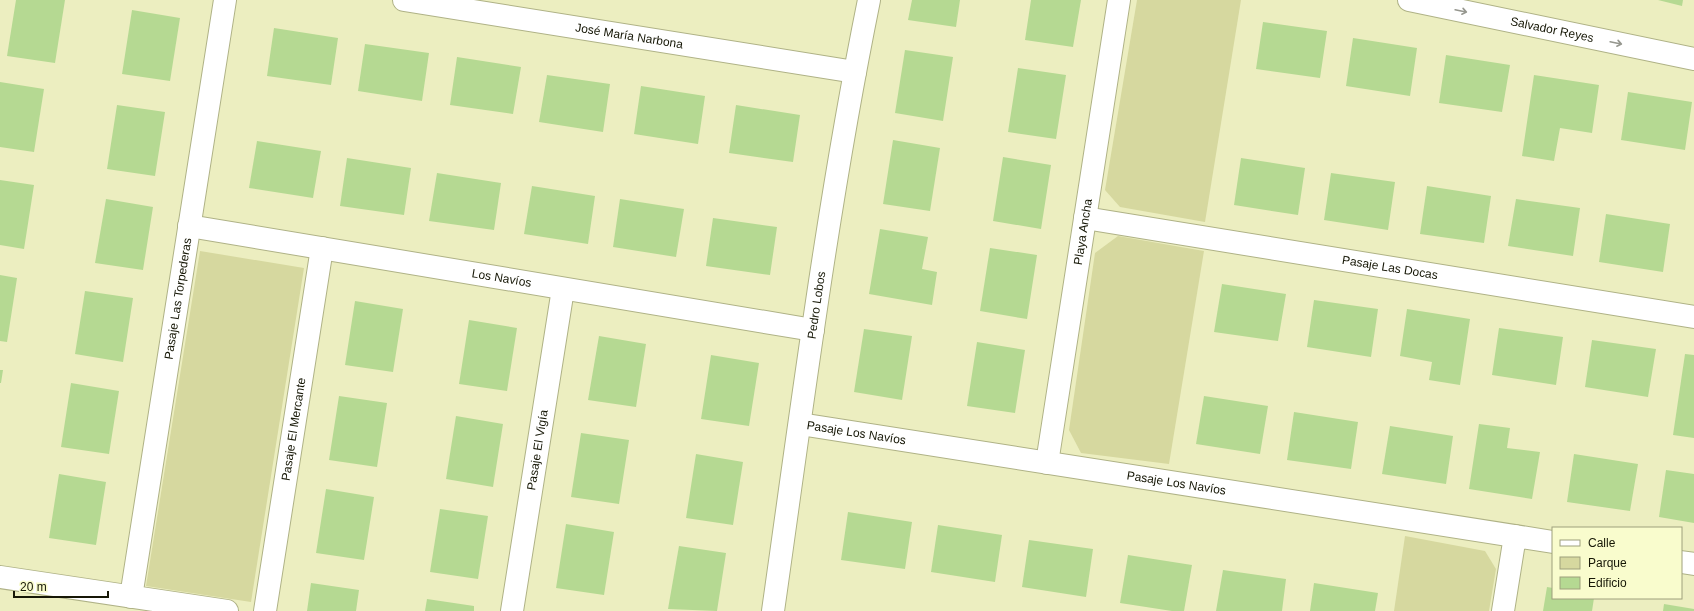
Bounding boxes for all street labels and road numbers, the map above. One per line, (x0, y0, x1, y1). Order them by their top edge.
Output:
street label: Salvador Reyes (1509, 14, 1595, 45)
street label: José María Narbona (574, 20, 684, 51)
street label: Playa Ancha (1071, 197, 1095, 266)
street label: Pasaje Las Torpederas (162, 237, 194, 360)
street label: Pasaje Las Docas (1341, 253, 1439, 282)
street label: Los Navíos (471, 266, 532, 290)
street label: Pedro Lobos (805, 270, 828, 340)
street label: Pasaje El Mercante (279, 376, 309, 482)
street label: Pasaje El Vigía (524, 408, 551, 491)
street label: Pasaje Los Navíos (806, 418, 907, 447)
street label: Pasaje Los Navíos (1126, 468, 1227, 498)

